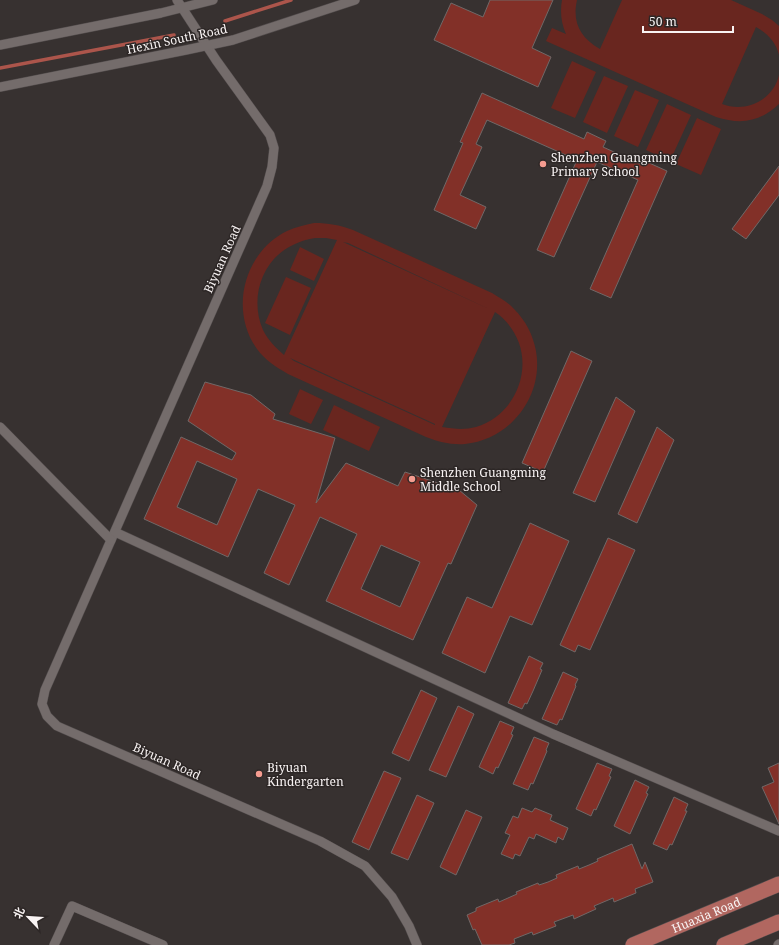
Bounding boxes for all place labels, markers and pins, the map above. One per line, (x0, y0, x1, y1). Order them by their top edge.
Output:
place label: Shenzhen Guangming Primary School (551, 149, 677, 180)
marker: Shenzhen Guangming Primary School (538, 159, 548, 169)
place label: Shenzhen Guangming Middle School (420, 464, 546, 495)
marker: Shenzhen Guangming Middle School (407, 474, 417, 484)
place label: Biyuan Kindergarten (267, 759, 344, 790)
marker: Biyuan Kindergarten (254, 769, 264, 779)

